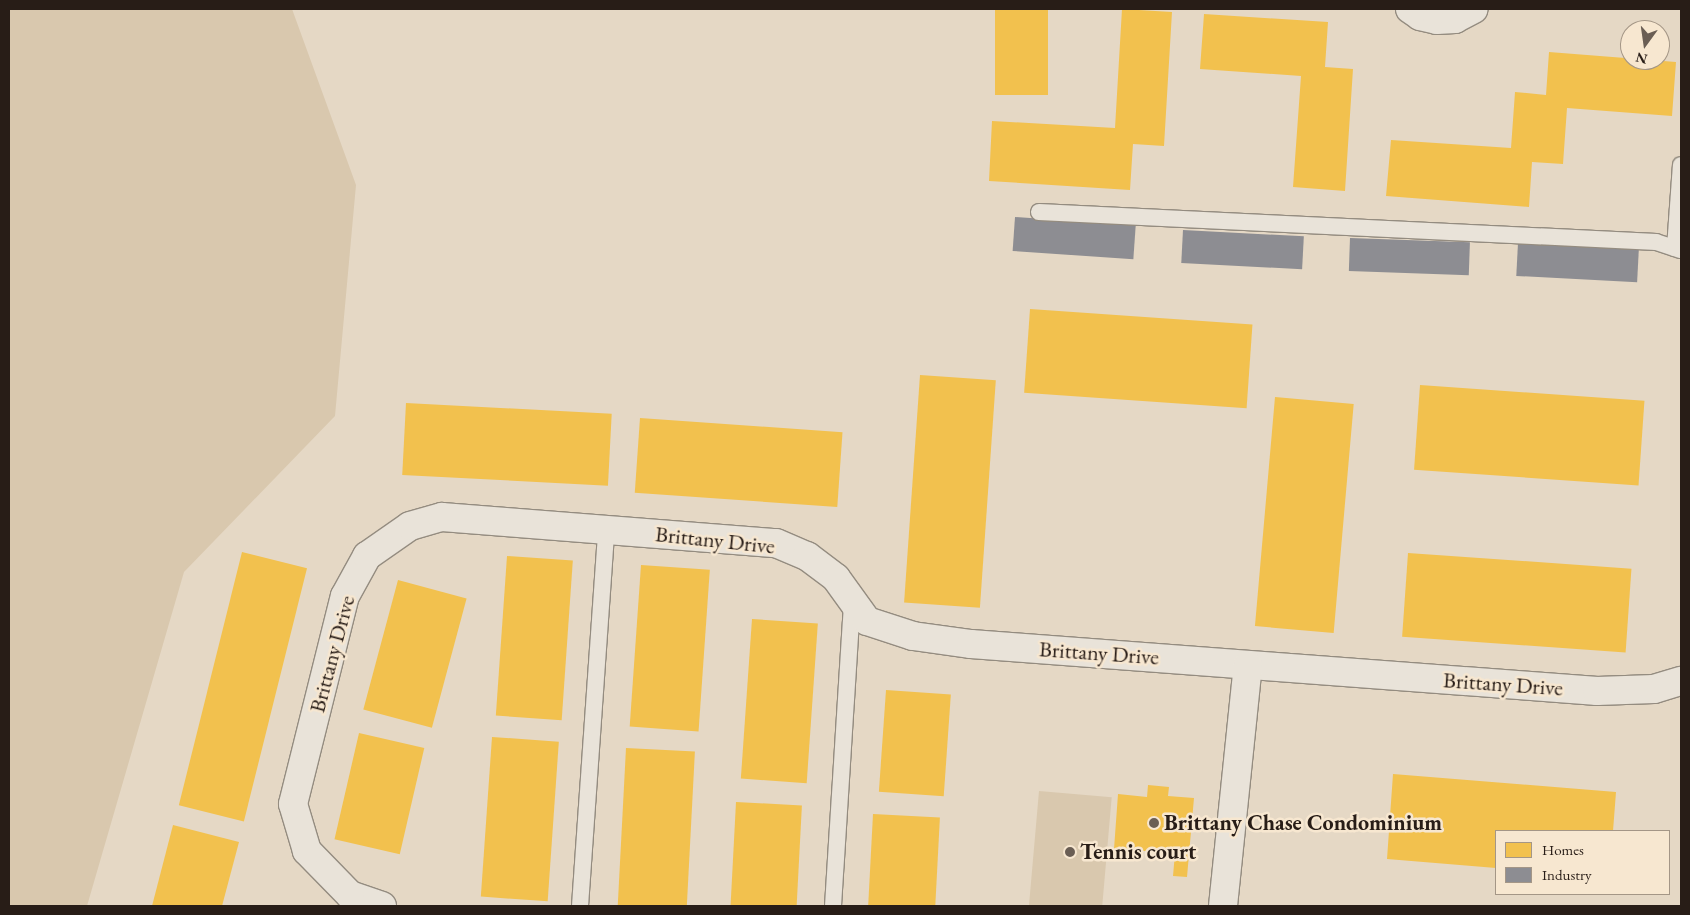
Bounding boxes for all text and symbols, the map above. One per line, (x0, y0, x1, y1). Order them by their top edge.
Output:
north arrow (1620, 20, 1670, 70)
text: N (1634, 48, 1649, 69)
street label: Brittany Drive (654, 521, 776, 559)
street label: Brittany Drive (304, 593, 360, 715)
street label: Brittany Drive (1038, 636, 1160, 670)
street label: Brittany Drive (1442, 667, 1564, 701)
place label: Brittany Chase Condominium (1164, 810, 1442, 836)
marker: Brittany Chase Condominium (1148, 817, 1160, 829)
legend (1495, 830, 1670, 895)
place label: Tennis court (1080, 839, 1196, 865)
text: Homes (1542, 840, 1584, 859)
marker: Tennis court (1064, 846, 1076, 858)
text: Industry (1542, 865, 1592, 884)

